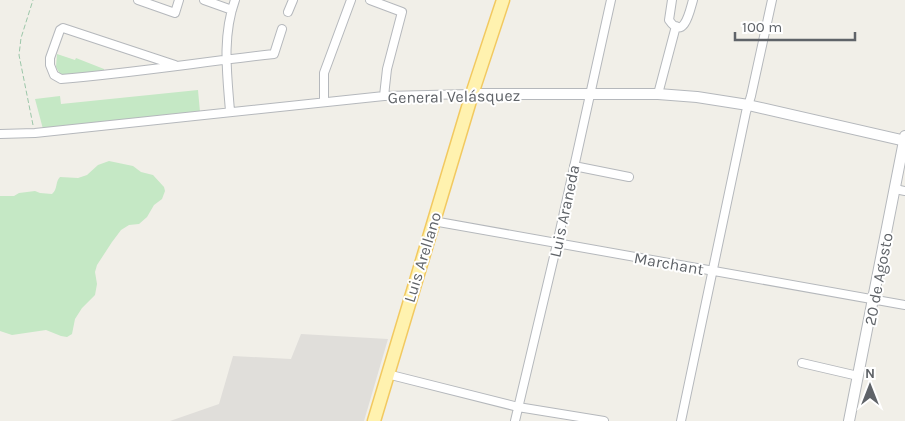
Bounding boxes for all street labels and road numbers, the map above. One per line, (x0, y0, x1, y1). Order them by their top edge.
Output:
street label: General Velásquez (388, 86, 520, 107)
street label: Luis Araneda (545, 163, 584, 259)
street label: Luis Arellano (400, 210, 445, 305)
street label: 20 de Agosto (860, 231, 897, 327)
street label: Marchant (633, 248, 705, 279)

